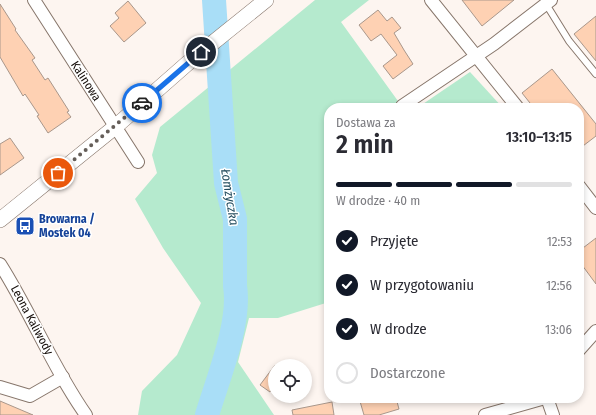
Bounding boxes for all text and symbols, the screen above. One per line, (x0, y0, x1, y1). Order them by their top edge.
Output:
pin (184, 35, 218, 69)
icon: home (190, 41, 212, 63)
street label: Kalinowa (68, 59, 104, 104)
courier (122, 83, 162, 123)
icon: car (131, 92, 153, 114)
text: Dostawa za (336, 115, 396, 130)
text: 13:10–13:15 (506, 128, 572, 146)
text: 2 min (336, 129, 394, 160)
pin (41, 156, 75, 190)
icon: bag (47, 162, 69, 184)
water label: Łomżyczka (218, 168, 242, 227)
text: W drodze · 40 m (336, 193, 420, 208)
place label: Browarna / Mostek 04 (39, 212, 95, 240)
bus stop icon: Browarna / Mostek 04 (14, 215, 36, 237)
icon: check (336, 230, 358, 252)
text: Przyjęte (370, 232, 419, 250)
text: 12:53 (547, 234, 572, 249)
icon: check (336, 274, 358, 296)
text: W przygotowaniu (370, 276, 474, 294)
text: 12:56 (546, 278, 572, 293)
street label: Leona Kaliwody (8, 283, 56, 358)
icon: check (336, 318, 358, 340)
text: W drodze (370, 320, 427, 338)
text: 13:06 (545, 322, 572, 337)
map controls (268, 359, 312, 403)
button: locate (268, 359, 312, 403)
text: Dostarczone (370, 364, 445, 382)

